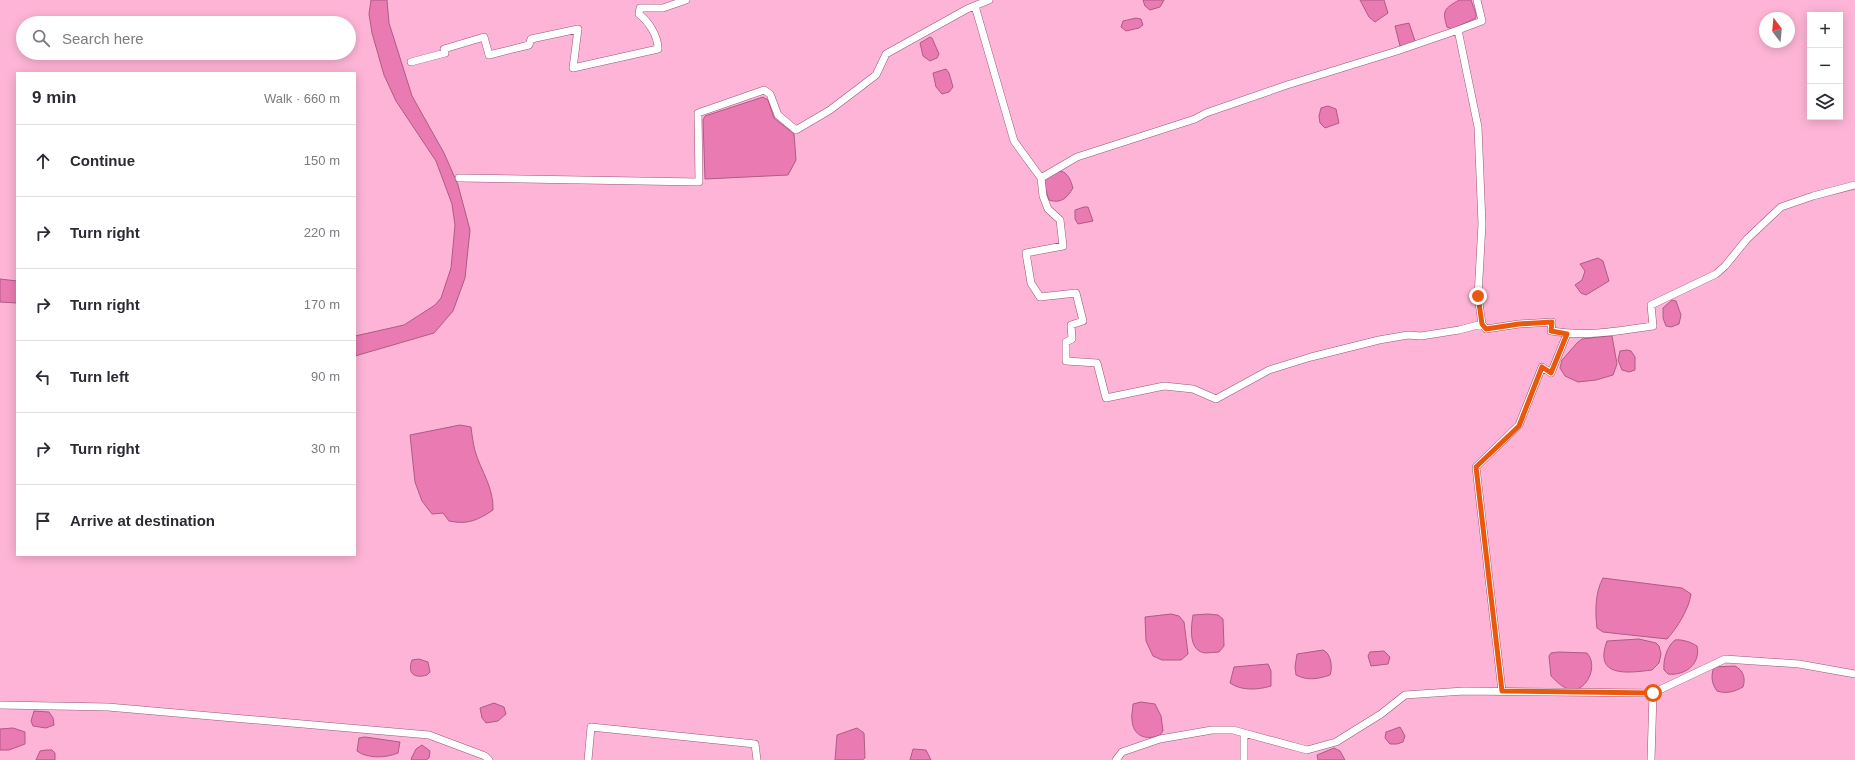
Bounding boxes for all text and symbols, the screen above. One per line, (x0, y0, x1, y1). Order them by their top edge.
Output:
north arrow (1759, 12, 1795, 48)
map controls (1807, 12, 1843, 120)
button: + (1807, 12, 1843, 48)
search box (16, 16, 356, 60)
icon: search (30, 27, 52, 49)
text: Search here (62, 30, 144, 47)
button: − (1807, 48, 1843, 84)
button: layers (1807, 84, 1843, 120)
text: 9 min (32, 88, 76, 107)
text: Walk · 660 m (264, 91, 340, 106)
icon: ahead (32, 150, 54, 172)
text: Continue (70, 152, 135, 169)
text: 150 m (304, 153, 340, 168)
icon: right (32, 222, 54, 244)
text: Turn right (70, 224, 140, 241)
text: 220 m (304, 225, 340, 240)
route end (1469, 287, 1487, 305)
icon: right (32, 294, 54, 316)
text: Turn right (70, 296, 140, 313)
text: 170 m (304, 297, 340, 312)
icon: left (32, 366, 54, 388)
text: Turn left (70, 368, 129, 385)
text: 90 m (311, 369, 340, 384)
icon: right (32, 438, 54, 460)
text: Turn right (70, 440, 140, 457)
text: 30 m (311, 441, 340, 456)
icon: arrive (32, 510, 54, 532)
text: Arrive at destination (70, 512, 215, 529)
route start (1644, 684, 1662, 702)

